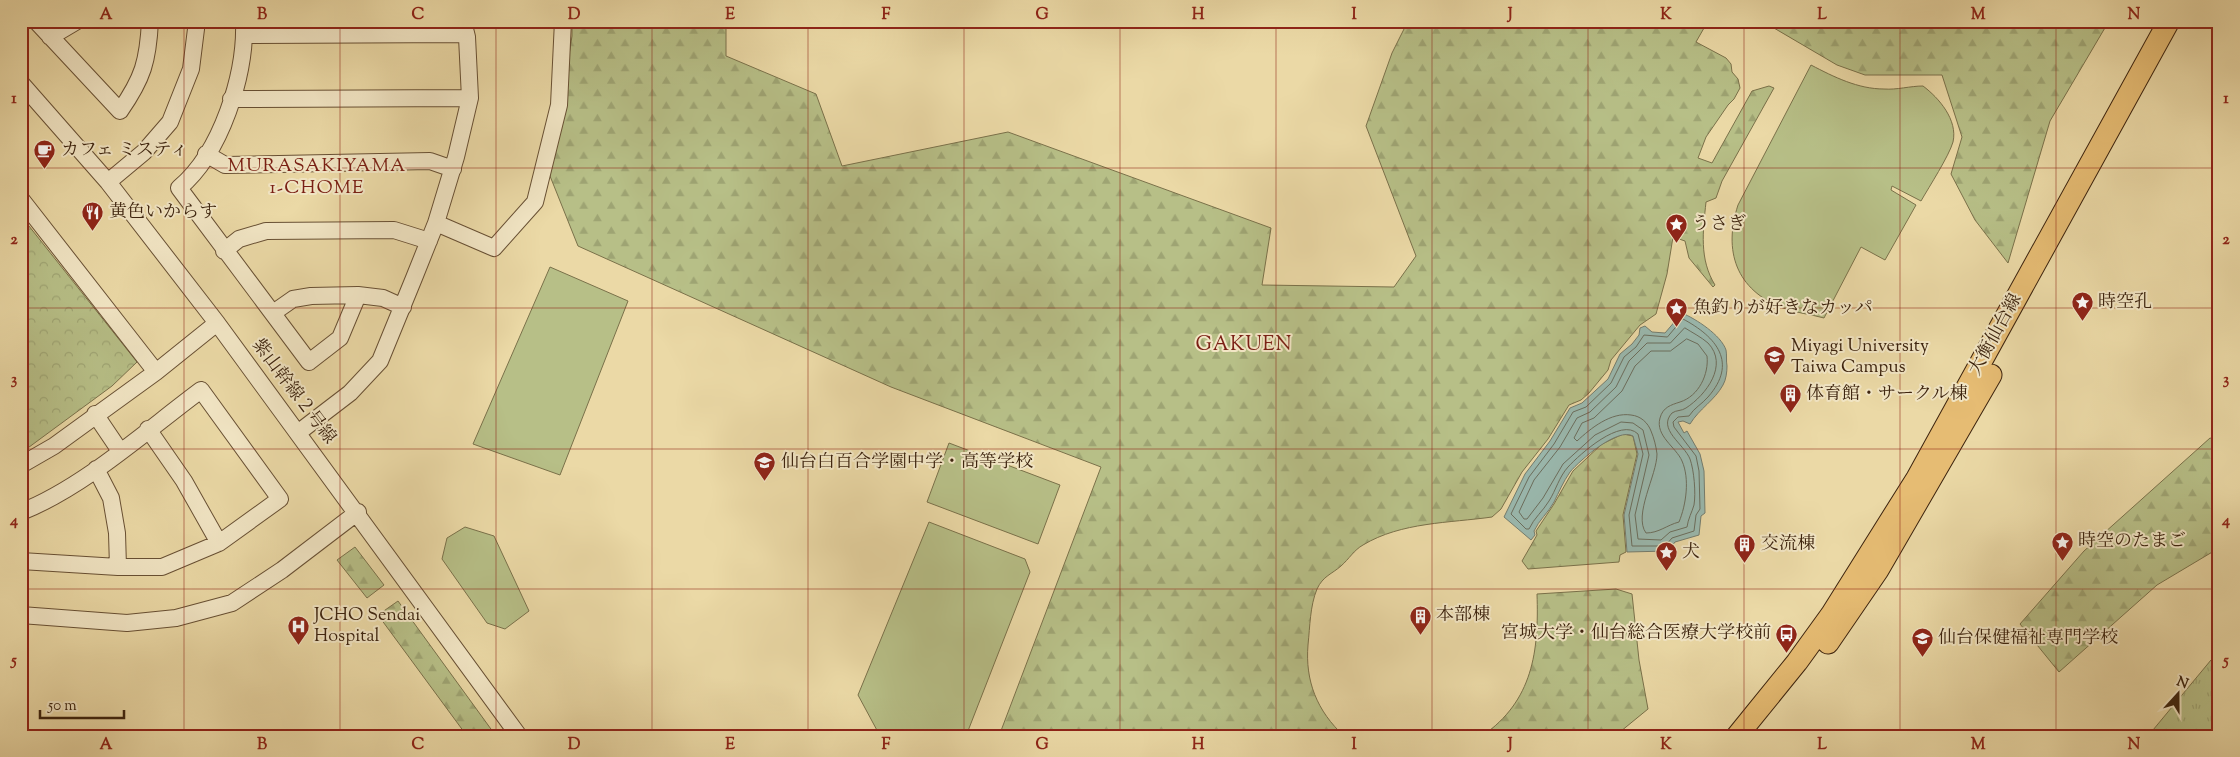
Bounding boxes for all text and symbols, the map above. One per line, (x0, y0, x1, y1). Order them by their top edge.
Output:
text: A (100, 4, 113, 27)
text: B (257, 4, 267, 27)
text: C (412, 4, 425, 27)
text: D (568, 4, 581, 27)
text: E (725, 4, 735, 27)
text: F (882, 4, 891, 27)
text: G (1035, 4, 1049, 27)
text: H (1192, 4, 1205, 27)
text: I (1351, 4, 1357, 27)
text: J (1506, 4, 1513, 27)
text: K (1660, 4, 1672, 27)
text: L (1817, 4, 1827, 27)
text: M (1971, 4, 1986, 27)
text: N (2128, 4, 2141, 27)
text: 1 (11, 88, 17, 111)
text: 1 (2223, 88, 2229, 111)
place label: カフェ ミスティ (61, 138, 188, 164)
cafe icon: カフェ ミスティ (33, 139, 57, 170)
district label: MURASAKIYAMA 1-CHOME (227, 153, 407, 202)
place label: 黄色いからす (109, 200, 217, 226)
restaurant icon: 黄色いからす (81, 201, 105, 232)
place label: うさぎ (1692, 212, 1746, 238)
place icon: うさぎ (1664, 213, 1688, 244)
text: 2 (10, 229, 18, 252)
text: 2 (2222, 229, 2230, 252)
street label: 大衡仙台線 (1963, 289, 2029, 381)
place label: 時空孔 (2098, 290, 2152, 316)
place icon: 時空孔 (2070, 291, 2094, 322)
place label: 魚釣りが好きなカッパ (1693, 296, 1873, 322)
place icon: 魚釣りが好きなカッパ (1665, 297, 1689, 328)
district label: GAKUEN (1195, 331, 1293, 360)
street label: 紫山幹線２号線 (245, 334, 341, 450)
place label: Miyagi University Taiwa Campus (1791, 334, 1929, 381)
school or university icon: Miyagi University Taiwa Campus (1763, 345, 1787, 376)
text: 3 (11, 369, 18, 392)
text: 3 (2223, 369, 2230, 392)
place label: 体育館・サークル棟 (1806, 382, 1967, 408)
building icon: 体育館・サークル棟 (1778, 383, 1802, 414)
place label: 仙台白百合学園中学・高等学校 (781, 450, 1033, 476)
school or university icon: 仙台白百合学園中学・高等学校 (753, 451, 777, 482)
text: 4 (9, 510, 18, 533)
text: 4 (2221, 510, 2230, 533)
place label: 時空のたまご (2078, 529, 2186, 555)
place icon: 時空のたまご (2050, 530, 2074, 561)
place label: 交流棟 (1761, 532, 1815, 558)
building icon: 交流棟 (1733, 533, 1757, 564)
place label: 犬 (1682, 540, 1700, 566)
place icon: 犬 (1654, 541, 1678, 572)
place label: JCHO Sendai Hospital (313, 603, 420, 650)
place label: 本部棟 (1436, 603, 1490, 629)
building icon: 本部棟 (1408, 604, 1432, 635)
hospital icon: JCHO Sendai Hospital (286, 614, 310, 645)
place label: 宮城大学・仙台総合医療大学校前 (1501, 621, 1771, 647)
bus stop icon: 宮城大学・仙台総合医療大学校前 (1775, 622, 1799, 653)
place label: 仙台保健福祉専門学校 (1938, 626, 2118, 652)
school or university icon: 仙台保健福祉専門学校 (1910, 627, 1934, 658)
text: 5 (9, 650, 17, 673)
text: 5 (2221, 650, 2229, 673)
north arrow (2152, 670, 2202, 720)
text: N (2173, 672, 2191, 695)
scale bar (40, 687, 124, 719)
text: 50 m (47, 696, 77, 717)
text: A (100, 734, 113, 757)
text: B (257, 734, 267, 757)
text: C (412, 734, 425, 757)
text: D (568, 734, 581, 757)
text: E (725, 734, 735, 757)
text: F (882, 734, 891, 757)
text: G (1035, 734, 1049, 757)
text: H (1192, 734, 1205, 757)
text: I (1351, 734, 1357, 757)
text: J (1506, 734, 1513, 757)
text: K (1660, 734, 1672, 757)
text: L (1817, 734, 1827, 757)
text: M (1971, 734, 1986, 757)
text: N (2128, 734, 2141, 757)

